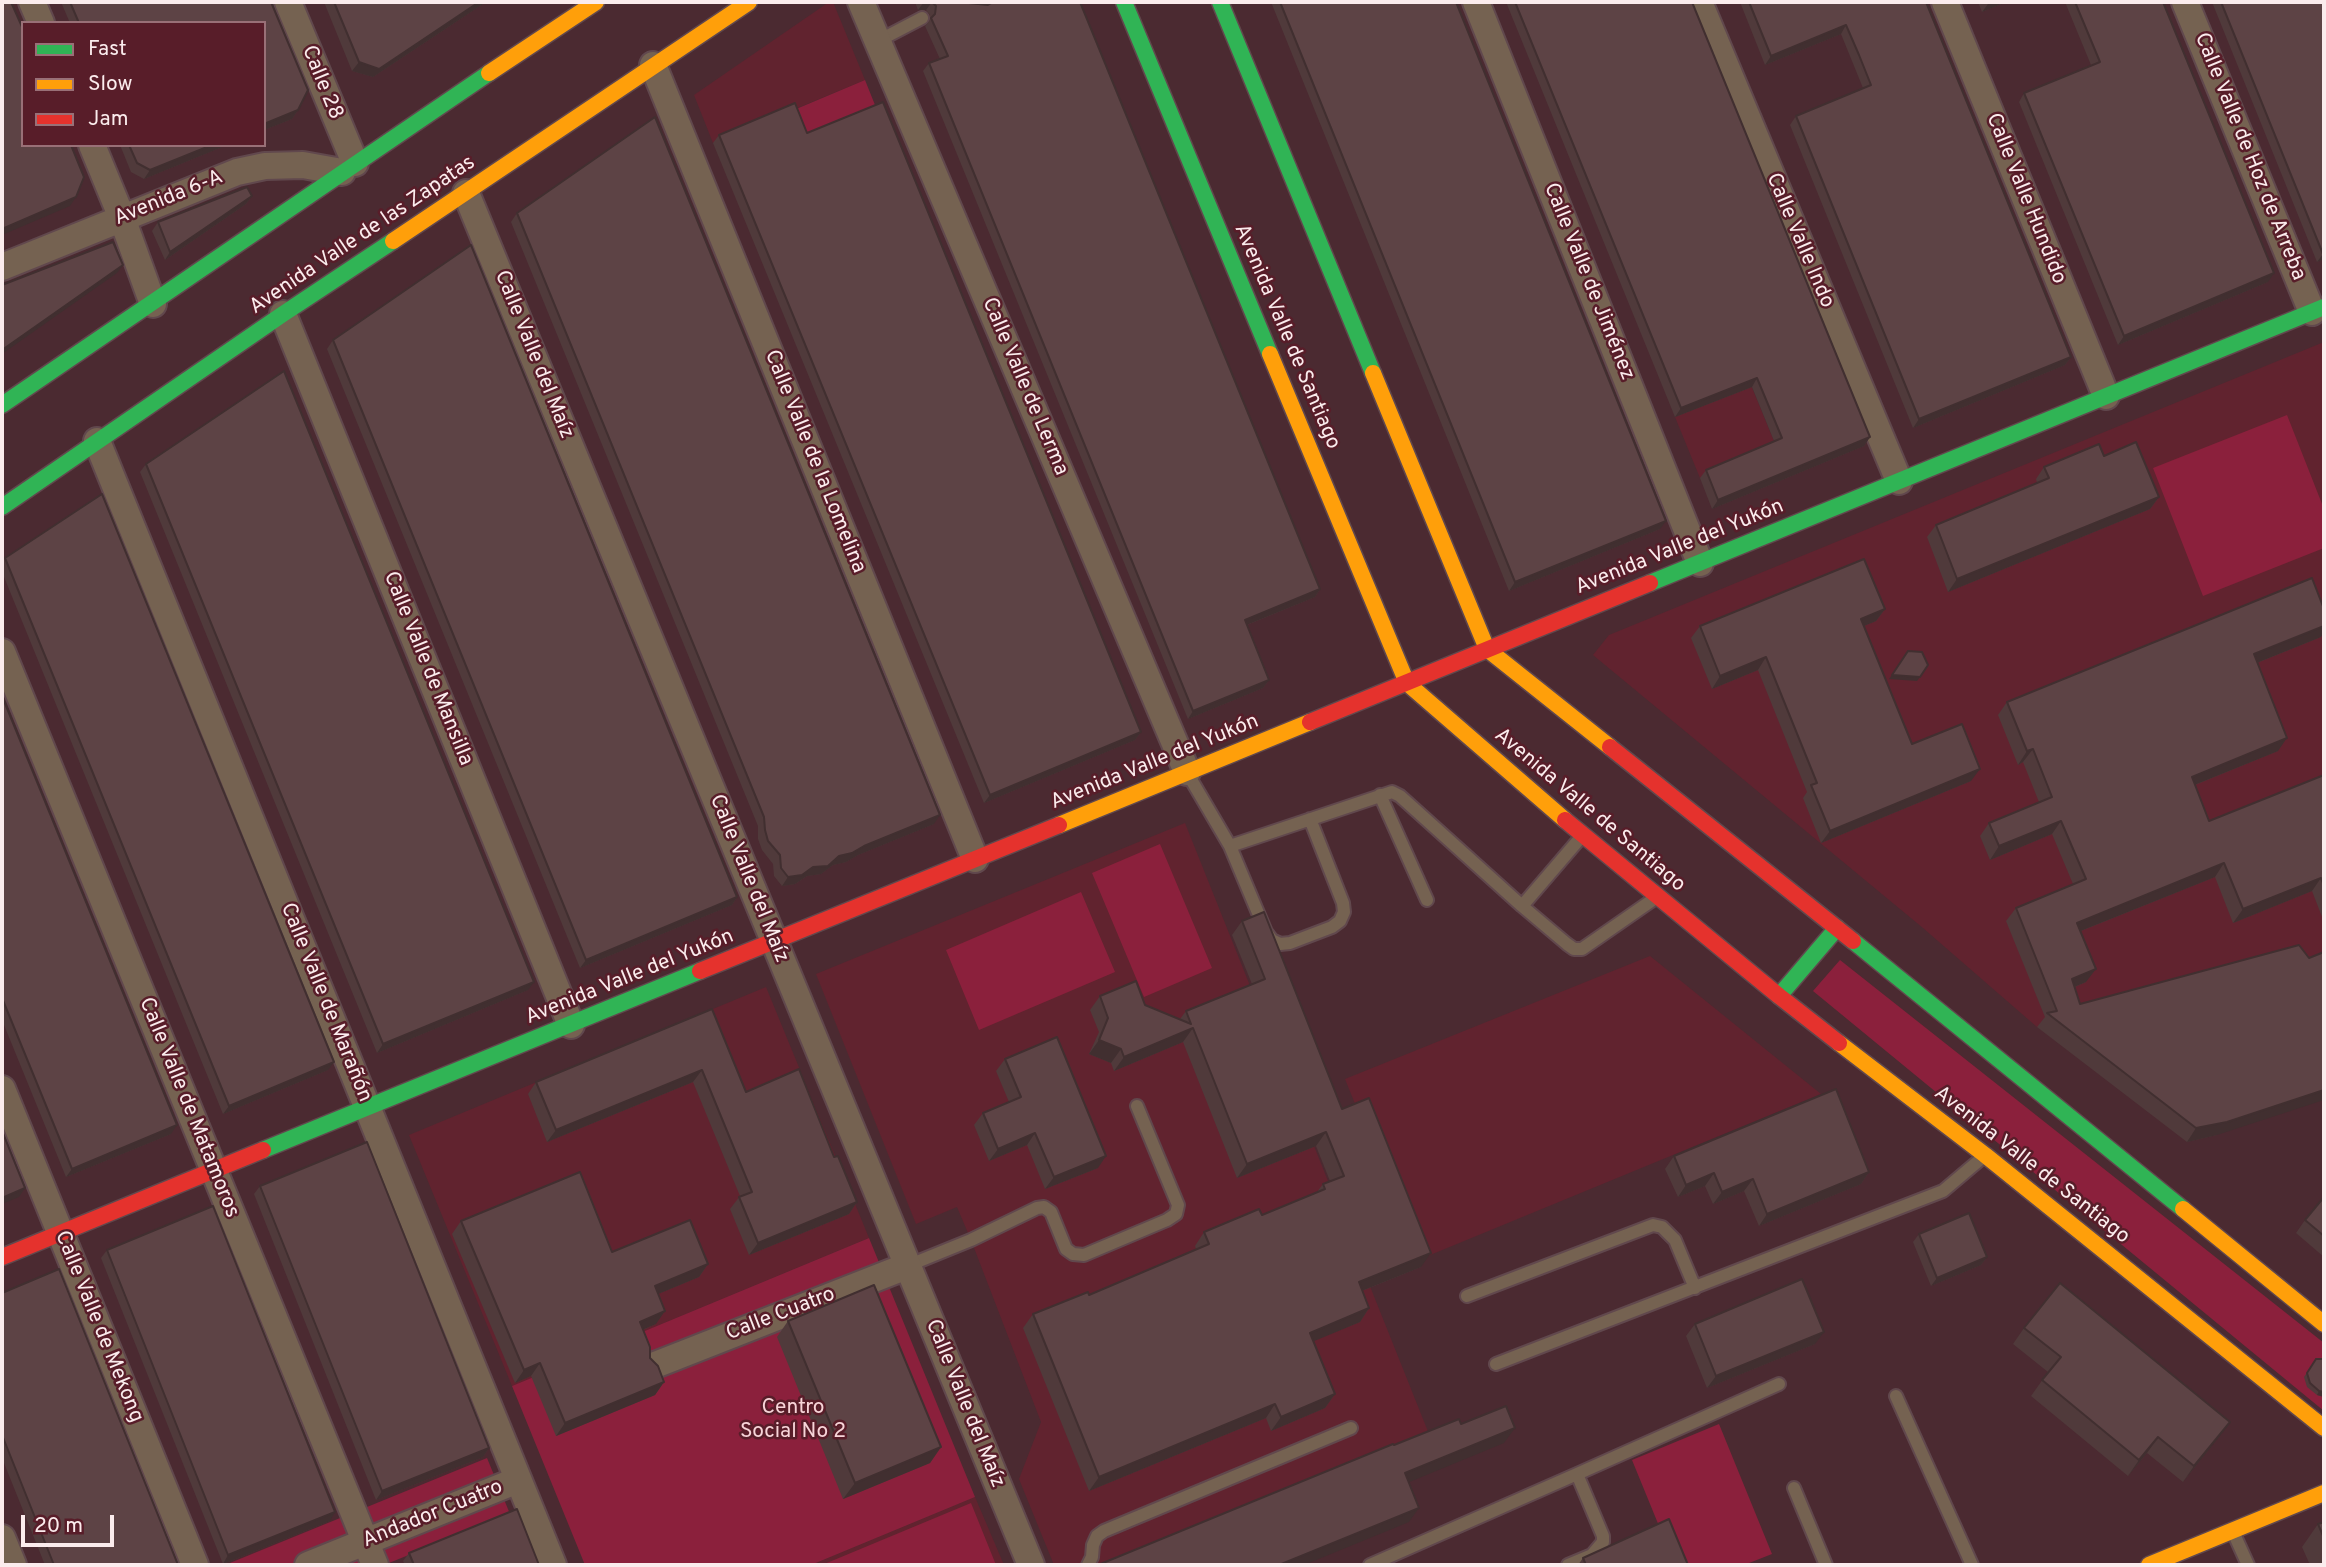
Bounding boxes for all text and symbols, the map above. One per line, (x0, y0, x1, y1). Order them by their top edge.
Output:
legend (21, 21, 266, 147)
street label: Calle Valle de Hoz de Arreba (2188, 30, 2310, 284)
text: Fast (88, 36, 127, 63)
street label: Calle 28 (295, 42, 347, 124)
text: Slow (88, 71, 133, 98)
text: Jam (88, 106, 129, 133)
street label: Calle Valle Hundido (1979, 110, 2071, 288)
street label: Avenida Valle de las Zapatas (245, 151, 481, 321)
street label: Avenida 6-A (111, 166, 227, 232)
street label: Calle Valle Indo (1759, 170, 1839, 312)
street label: Calle Valle de Jiménez (1537, 180, 1639, 384)
street label: Avenida Valle de Santiago (1227, 221, 1345, 453)
street label: Calle Valle del Maíz (488, 267, 578, 443)
street label: Calle Valle de Lerma (975, 294, 1073, 480)
street label: Calle Valle de la Lomelina (758, 347, 870, 577)
street label: Avenida Valle del Yukón (1572, 495, 1788, 601)
street label: Calle Valle de Mansilla (377, 568, 477, 770)
street label: Avenida Valle del Yukón (1047, 710, 1263, 816)
street label: Avenida Valle de Santiago (1488, 724, 1690, 898)
street label: Calle Valle del Maíz (703, 791, 793, 967)
street label: Calle Valle de Marañón (274, 900, 376, 1106)
street label: Avenida Valle del Yukón (522, 925, 738, 1031)
street label: Calle Valle de Matamoros (132, 994, 244, 1222)
street label: Avenida Valle de Santiago (1928, 1082, 2134, 1250)
street label: Calle Valle de Mekong (48, 1227, 148, 1427)
street label: Calle Cuatro (723, 1283, 839, 1347)
street label: Calle Valle del Maíz (919, 1316, 1009, 1492)
park label: Centro Social No 2 (740, 1396, 846, 1446)
street label: Andador Cuatro (359, 1475, 507, 1555)
scale bar (24, 1500, 117, 1544)
text: 20 m (34, 1513, 83, 1540)

